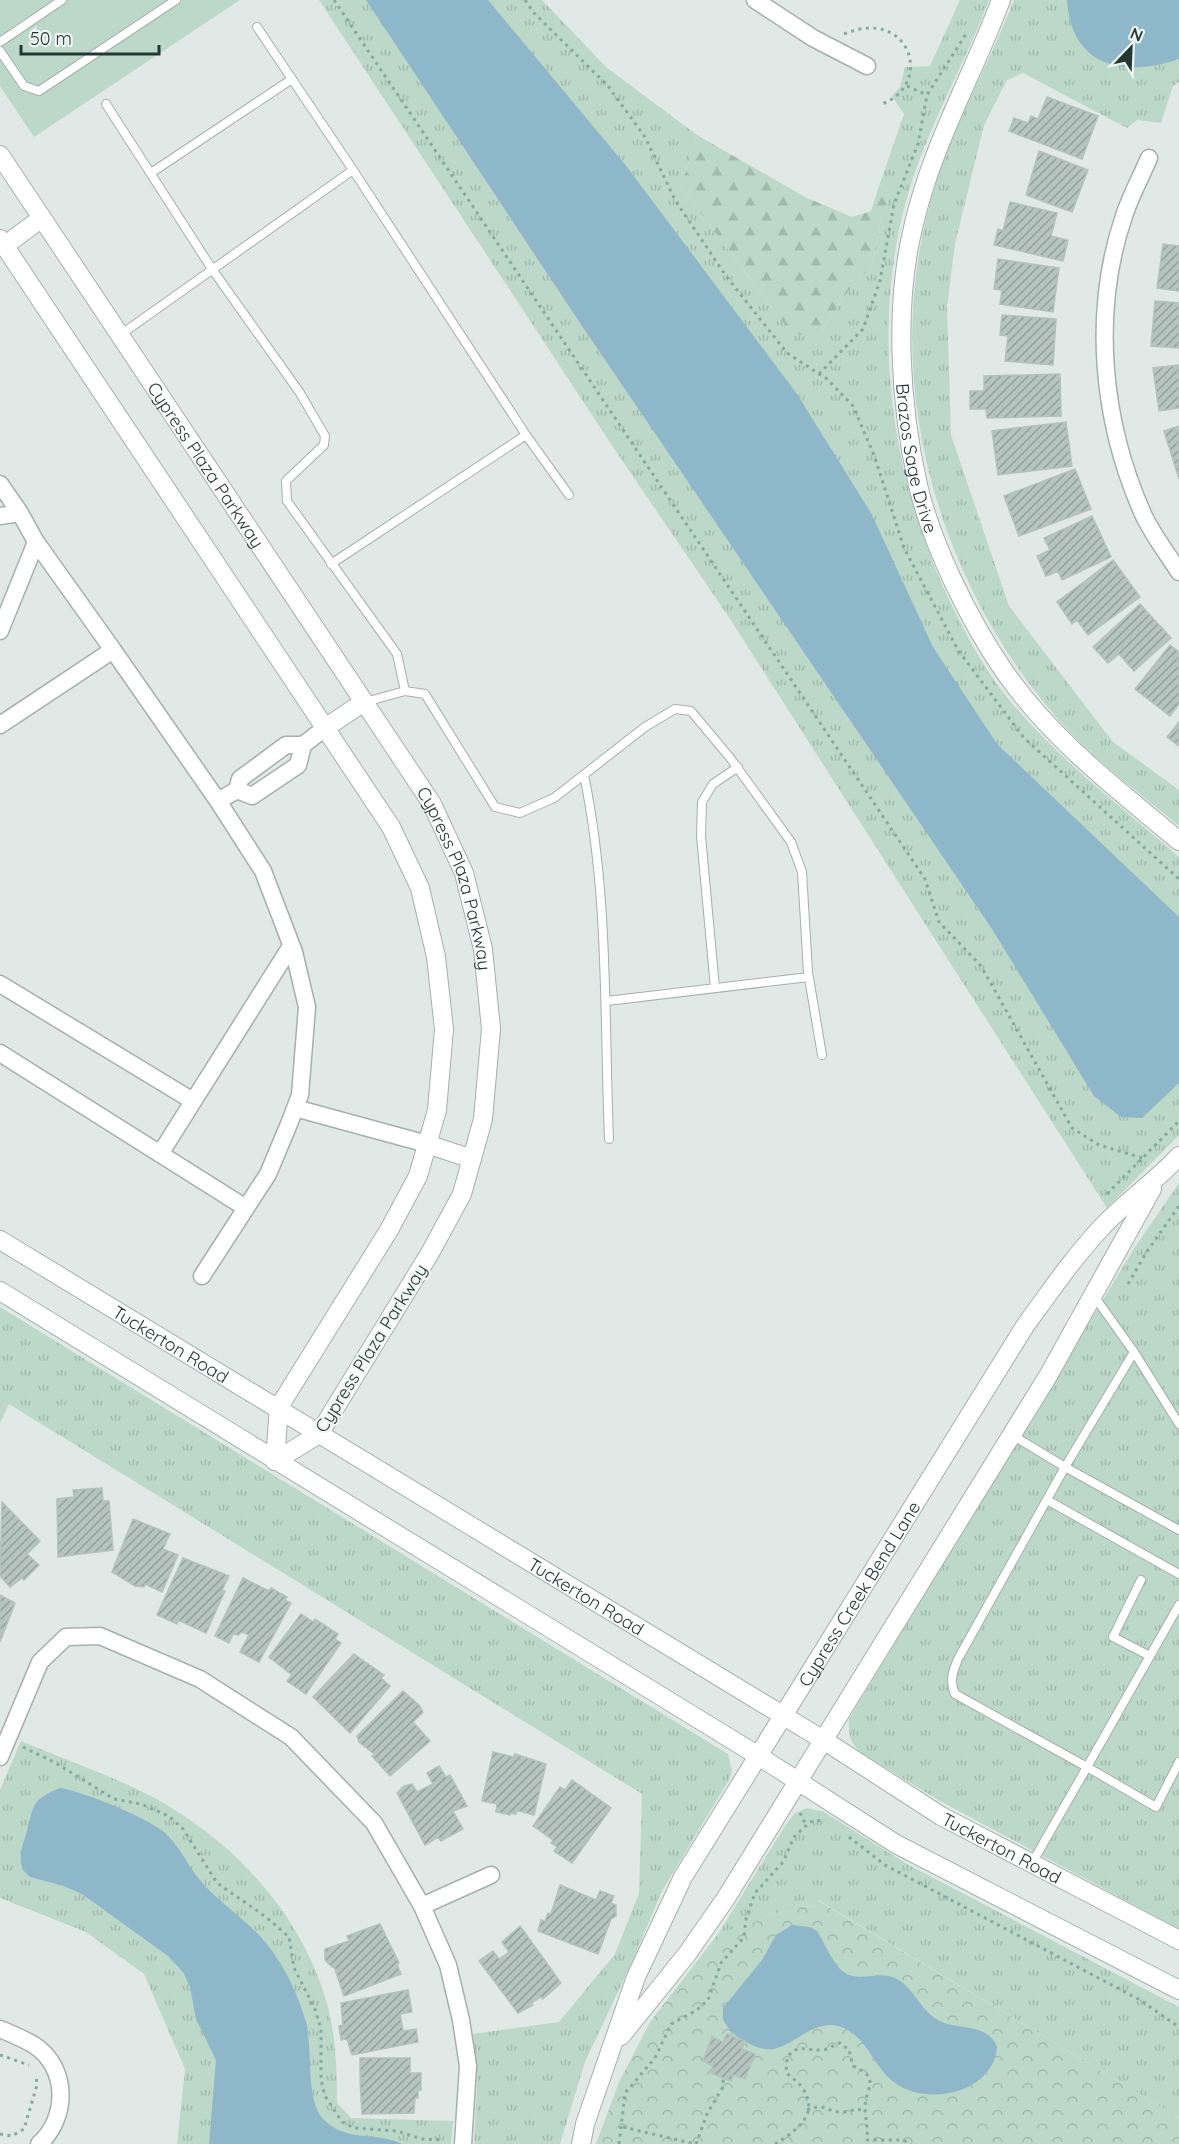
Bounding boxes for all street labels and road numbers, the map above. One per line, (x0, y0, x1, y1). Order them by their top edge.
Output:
street label: Cypress Plaza Parkway (143, 377, 270, 552)
street label: Brazos Sage Drive (892, 382, 943, 536)
street label: Cypress Plaza Parkway (412, 782, 497, 971)
street label: Cypress Plaza Parkway (310, 1259, 432, 1437)
street label: Tuckerton Road (109, 1300, 233, 1388)
street label: Cypress Creek Bend Lane (793, 1497, 925, 1691)
street label: Tuckerton Road (524, 1552, 649, 1640)
street label: Tuckerton Road (938, 1807, 1066, 1888)

